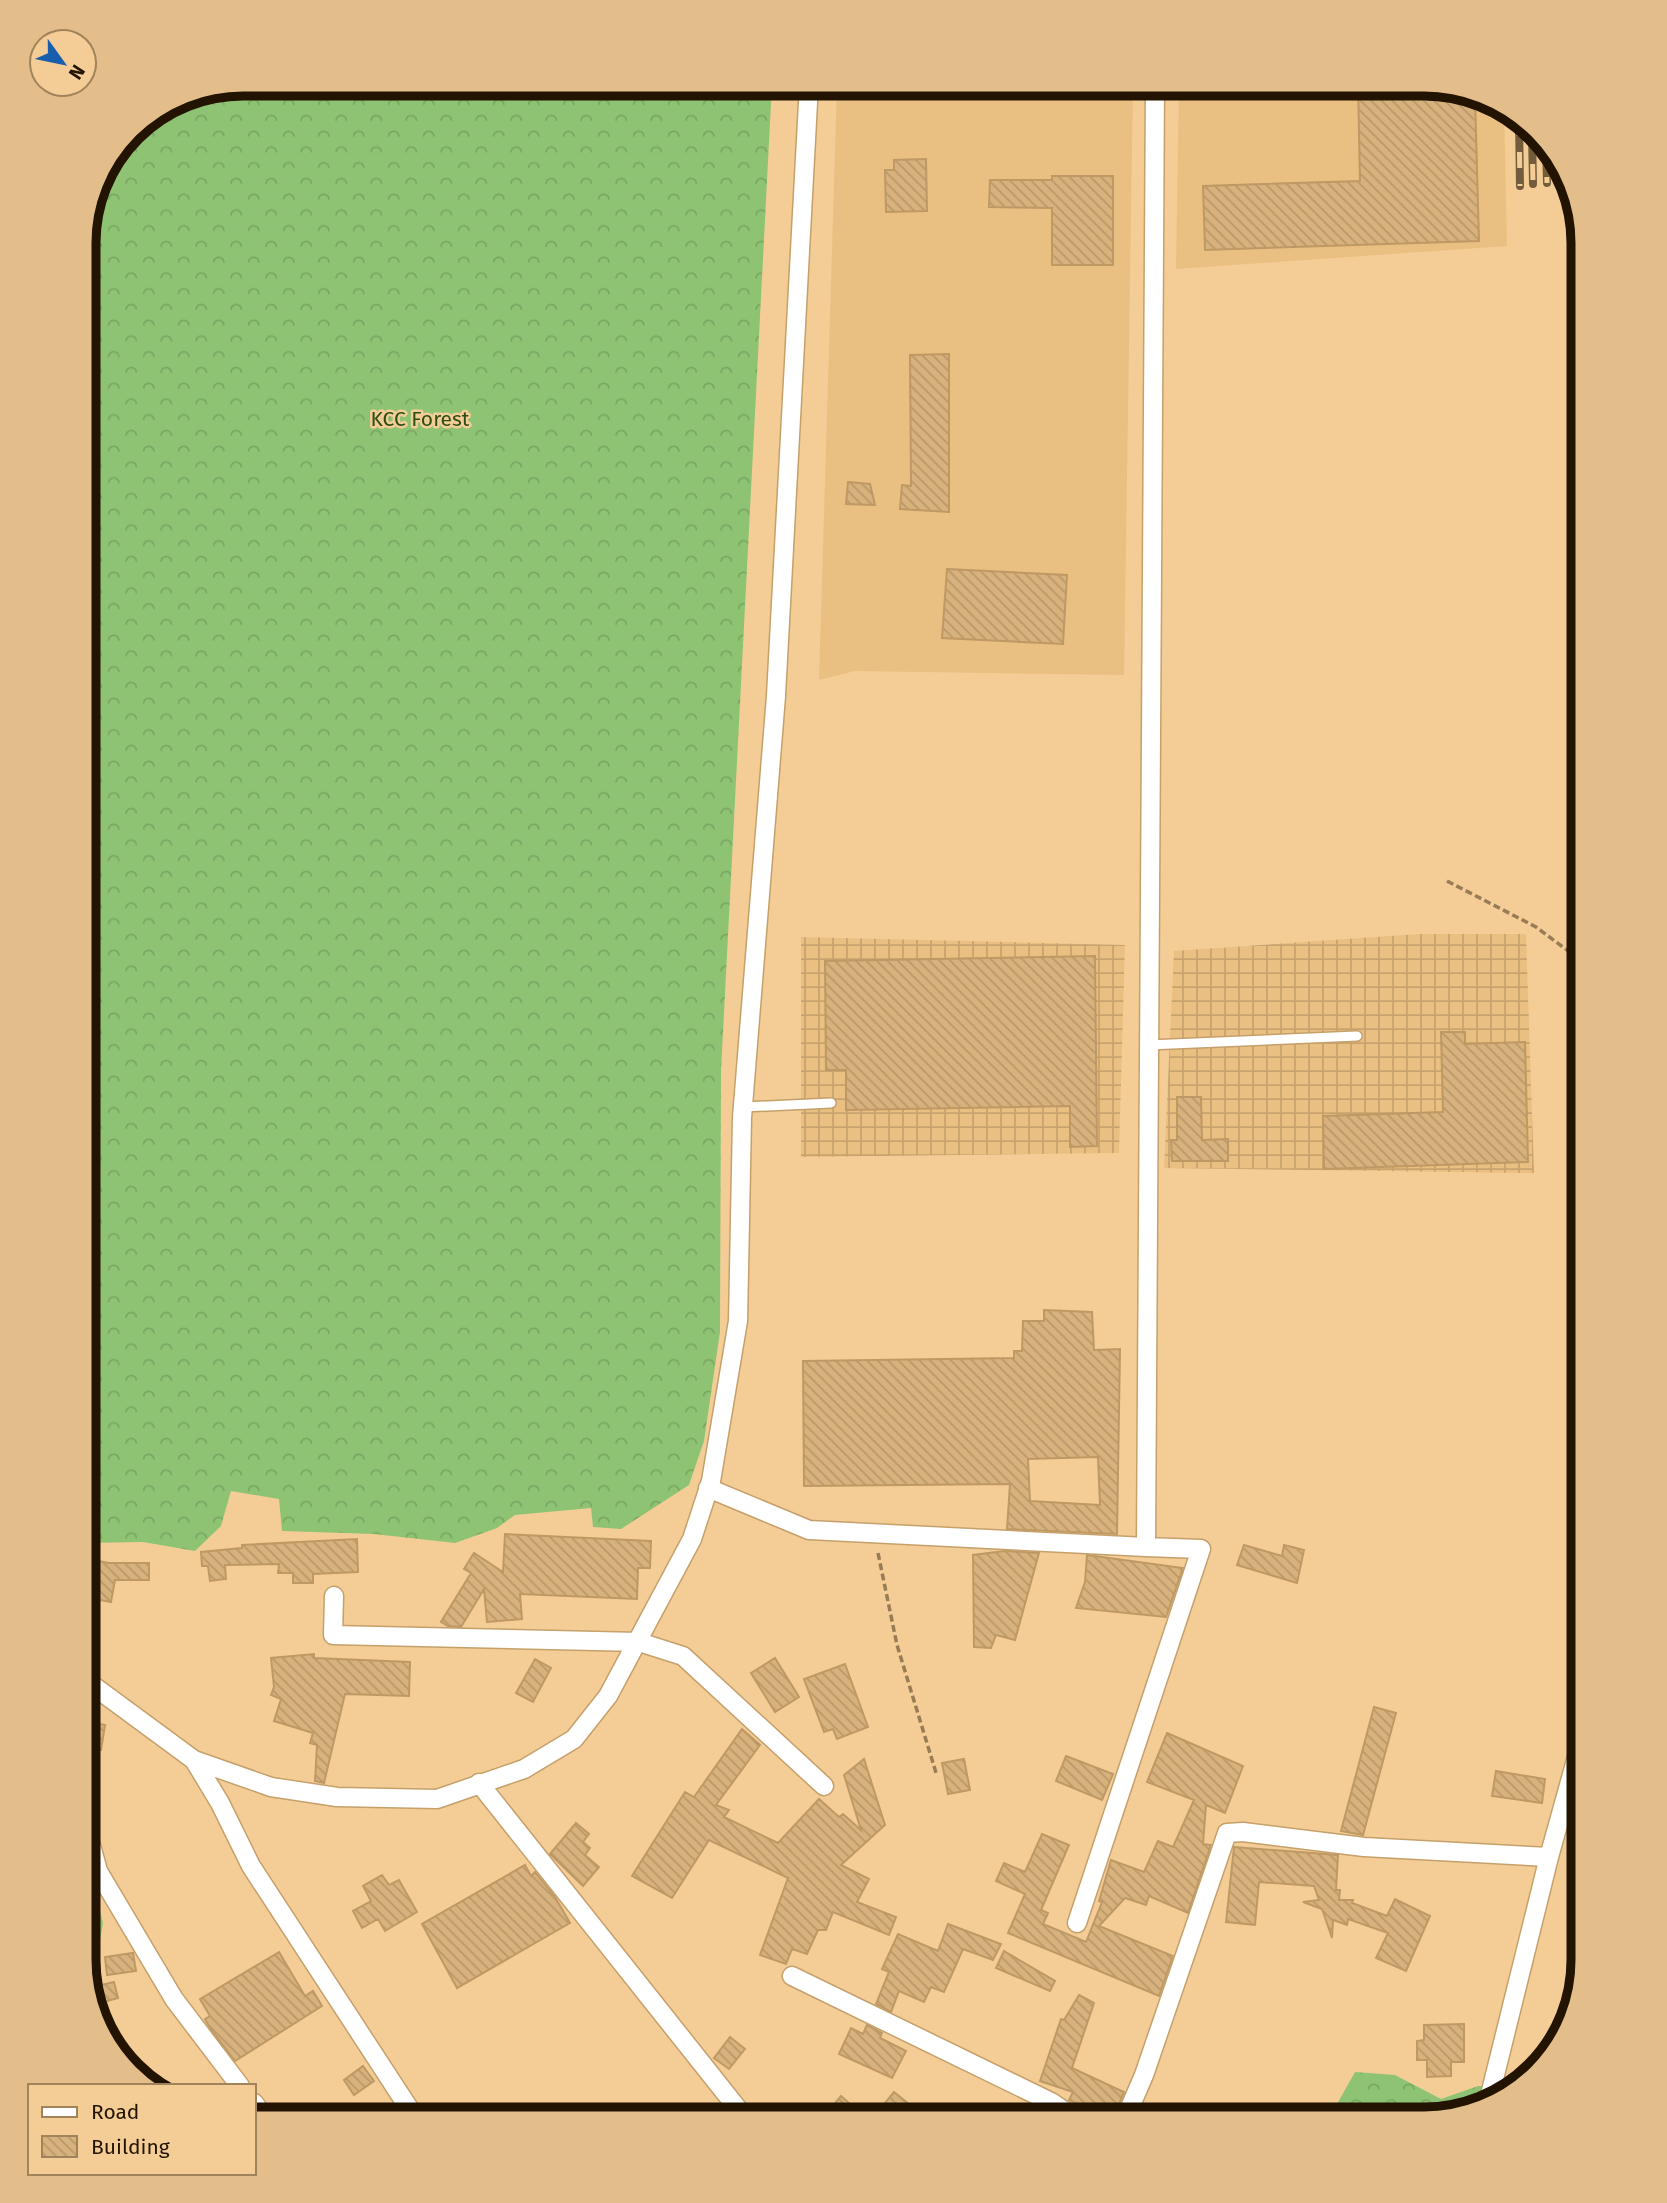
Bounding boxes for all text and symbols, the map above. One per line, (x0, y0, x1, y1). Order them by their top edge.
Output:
north arrow (28, 28, 98, 98)
text: N (64, 60, 90, 84)
park label: KCC Forest (371, 406, 470, 432)
legend (28, 2084, 256, 2175)
text: Road (91, 2099, 139, 2125)
text: Building (91, 2134, 170, 2160)

